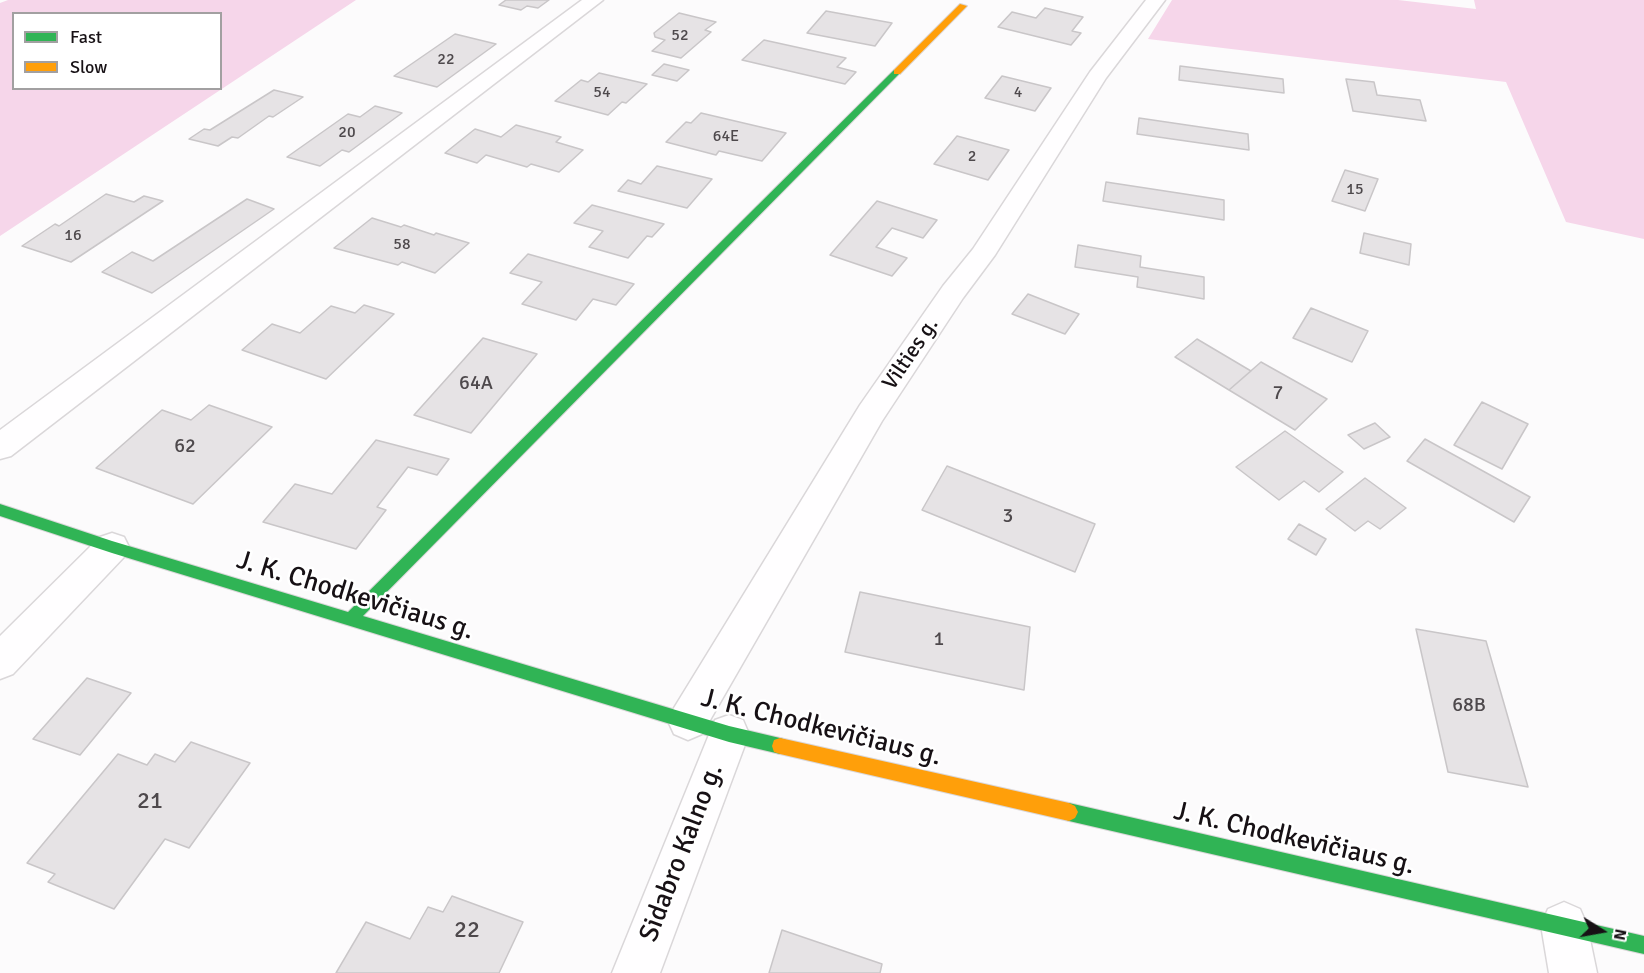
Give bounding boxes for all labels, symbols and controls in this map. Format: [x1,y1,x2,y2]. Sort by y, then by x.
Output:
legend [12,12,222,90]
text: Fast [70,26,102,48]
house number: 52 [671,26,689,46]
house number: 22 [437,50,455,70]
text: Slow [70,56,107,78]
house number: 54 [593,83,611,103]
house number: 4 [1014,83,1022,103]
house number: 20 [338,123,356,143]
house number: 64E [713,127,739,147]
house number: 2 [968,147,976,167]
house number: 15 [1346,180,1364,200]
house number: 16 [64,226,82,246]
house number: 58 [393,235,411,255]
street label: Vilties g. [877,313,945,395]
house number: 64A [459,372,493,396]
house number: 7 [1273,382,1283,406]
house number: 62 [174,435,196,459]
house number: 3 [1003,505,1013,529]
street label: J. K. Chodkevičiaus g. [232,545,478,647]
house number: 1 [934,628,944,652]
street label: J. K. Chodkevičiaus g. [698,682,944,774]
house number: 68B [1452,694,1486,718]
street label: Sidabro Kalno g. [633,760,731,946]
house number: 21 [137,788,163,816]
street label: J. K. Chodkevičiaus g. [1170,796,1418,882]
north arrow [1572,901,1632,961]
house number: 22 [454,917,480,945]
text: N [1609,927,1631,942]

